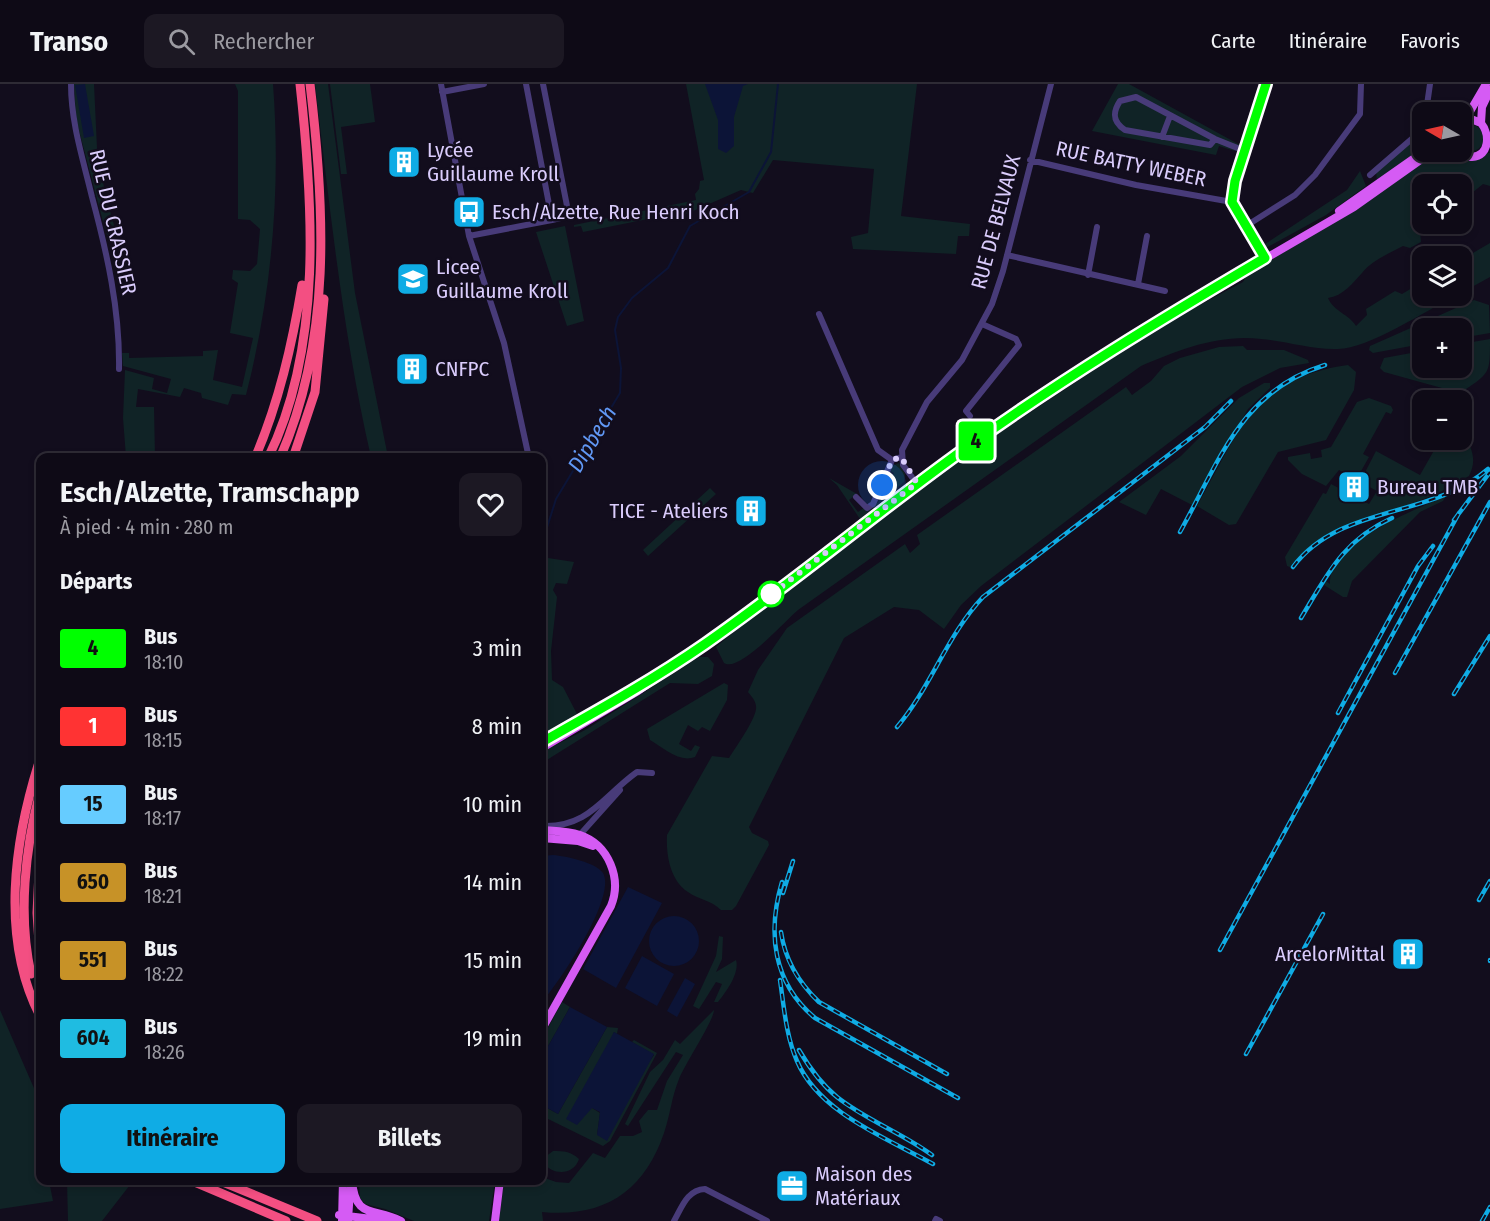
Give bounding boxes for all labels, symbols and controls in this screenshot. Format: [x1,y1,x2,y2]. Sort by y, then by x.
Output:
search box [144,14,564,68]
text: Transo [30,25,108,58]
icon: search [165,25,198,58]
text: Rechercher [213,28,314,55]
text: Carte [1211,28,1256,54]
text: Itinéraire [1289,28,1367,54]
text: Favoris [1400,28,1460,54]
north arrow [1412,102,1472,162]
map controls [1412,102,1472,450]
street label: RUE BATTY WEBER [1053,135,1209,193]
place label: Lycée Guillaume Kroll [427,137,559,187]
building icon: Lycée Guillaume Kroll [386,144,422,180]
street label: RUE DU CRASSIER [84,147,142,298]
street label: RUE DE BELVAUX [966,151,1027,292]
button: locate [1412,174,1472,234]
bus stop icon: Esch/Alzette, Rue Henri Koch [451,194,487,230]
place label: Esch/Alzette, Rue Henri Koch [492,199,740,225]
button: layers [1412,246,1472,306]
place label: Licee Guillaume Kroll [436,254,568,304]
school or university icon: Licee Guillaume Kroll [395,261,431,297]
button: + [1412,318,1472,378]
building icon: CNFPC [394,351,430,387]
place label: CNFPC [435,356,490,382]
button: − [1412,390,1472,450]
water label: Dipbech [562,401,622,477]
line badge: 4 [956,422,996,460]
text: 4 [971,428,981,454]
building icon: Bureau TMB [1336,469,1372,505]
your location [867,470,897,500]
button: heart [459,473,522,536]
place label: Bureau TMB [1377,474,1478,500]
text: Esch/Alzette, Tramschapp [60,476,360,509]
building icon: TICE - Ateliers [733,493,769,529]
place label: TICE - Ateliers [609,498,728,524]
text: À pied · 4 min · 280 m [60,515,233,539]
text: Départs [60,568,132,595]
unlabelled marker [758,581,784,607]
text: Bus [144,623,177,650]
text: 4 [88,635,98,661]
text: 3 min [473,635,522,662]
text: 18:10 [144,650,183,674]
text: Bus [144,701,177,728]
text: 1 [89,713,97,739]
text: 8 min [472,713,522,740]
text: 18:15 [144,728,182,752]
text: Bus [144,779,177,806]
text: 15 [83,791,103,817]
text: 10 min [463,791,522,818]
text: 18:17 [144,806,181,830]
text: Bus [144,857,177,884]
text: 650 [77,869,109,895]
text: 14 min [464,869,522,896]
text: 18:21 [144,884,182,908]
text: Bus [144,935,177,962]
building icon: ArcelorMittal [1390,936,1426,972]
place label: ArcelorMittal [1275,941,1385,967]
text: 551 [79,947,107,973]
text: 15 min [464,947,522,974]
text: 18:22 [144,962,184,986]
text: Bus [144,1013,177,1040]
text: 604 [76,1025,110,1051]
text: 19 min [464,1025,522,1052]
text: 18:26 [144,1040,185,1064]
button: Itinéraire [60,1104,285,1173]
button: Billets [297,1104,522,1173]
place label: Maison des Matériaux [815,1161,912,1211]
office icon: Maison des Matériaux [774,1168,810,1204]

